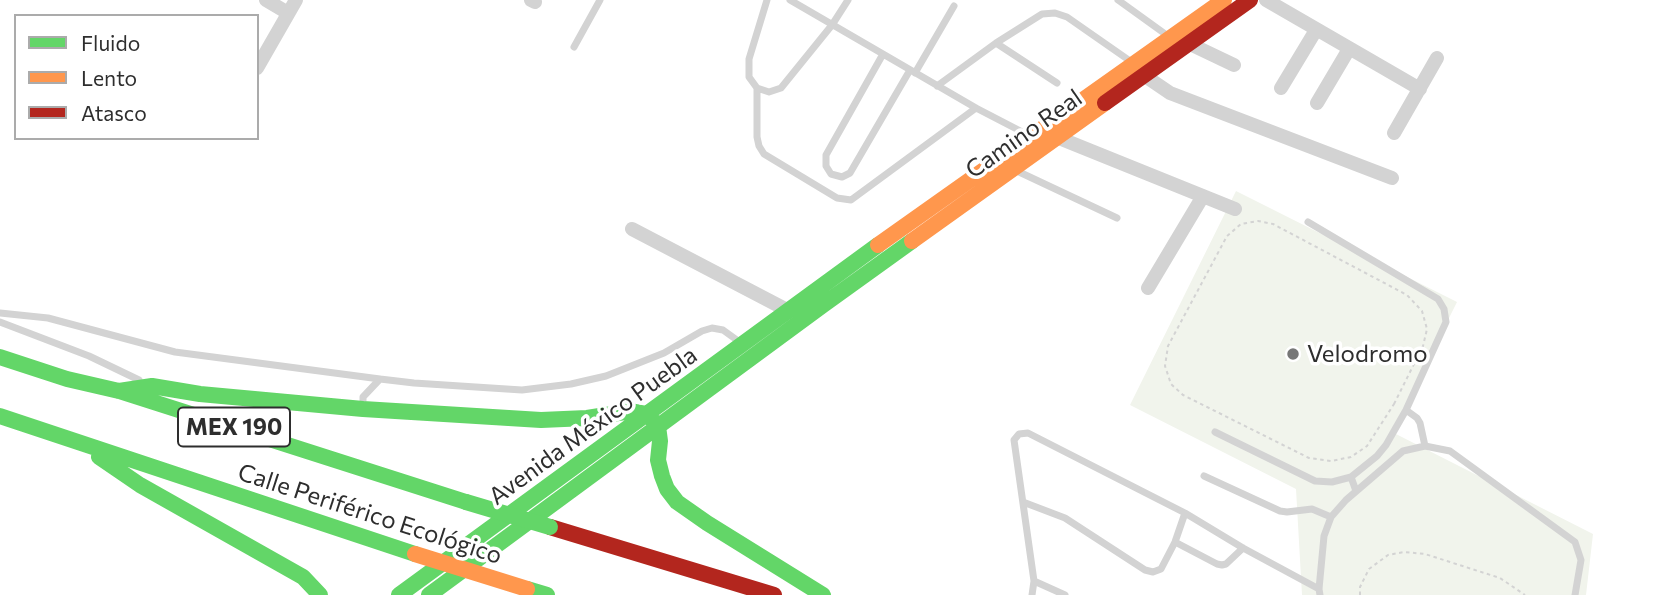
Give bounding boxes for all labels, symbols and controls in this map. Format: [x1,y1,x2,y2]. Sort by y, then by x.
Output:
legend [14,14,259,140]
text: Fluido [81,30,140,55]
text: Lento [81,65,137,90]
street label: Camino Real [960,83,1088,185]
text: Atasco [81,100,147,125]
place label: Velodromo [1307,340,1428,368]
street label: Avenida México Puebla [483,341,703,511]
marker: Velodromo [1285,346,1301,362]
road number: MEX 190 [178,408,290,446]
street label: Calle Periférico Ecológico [234,458,506,570]

